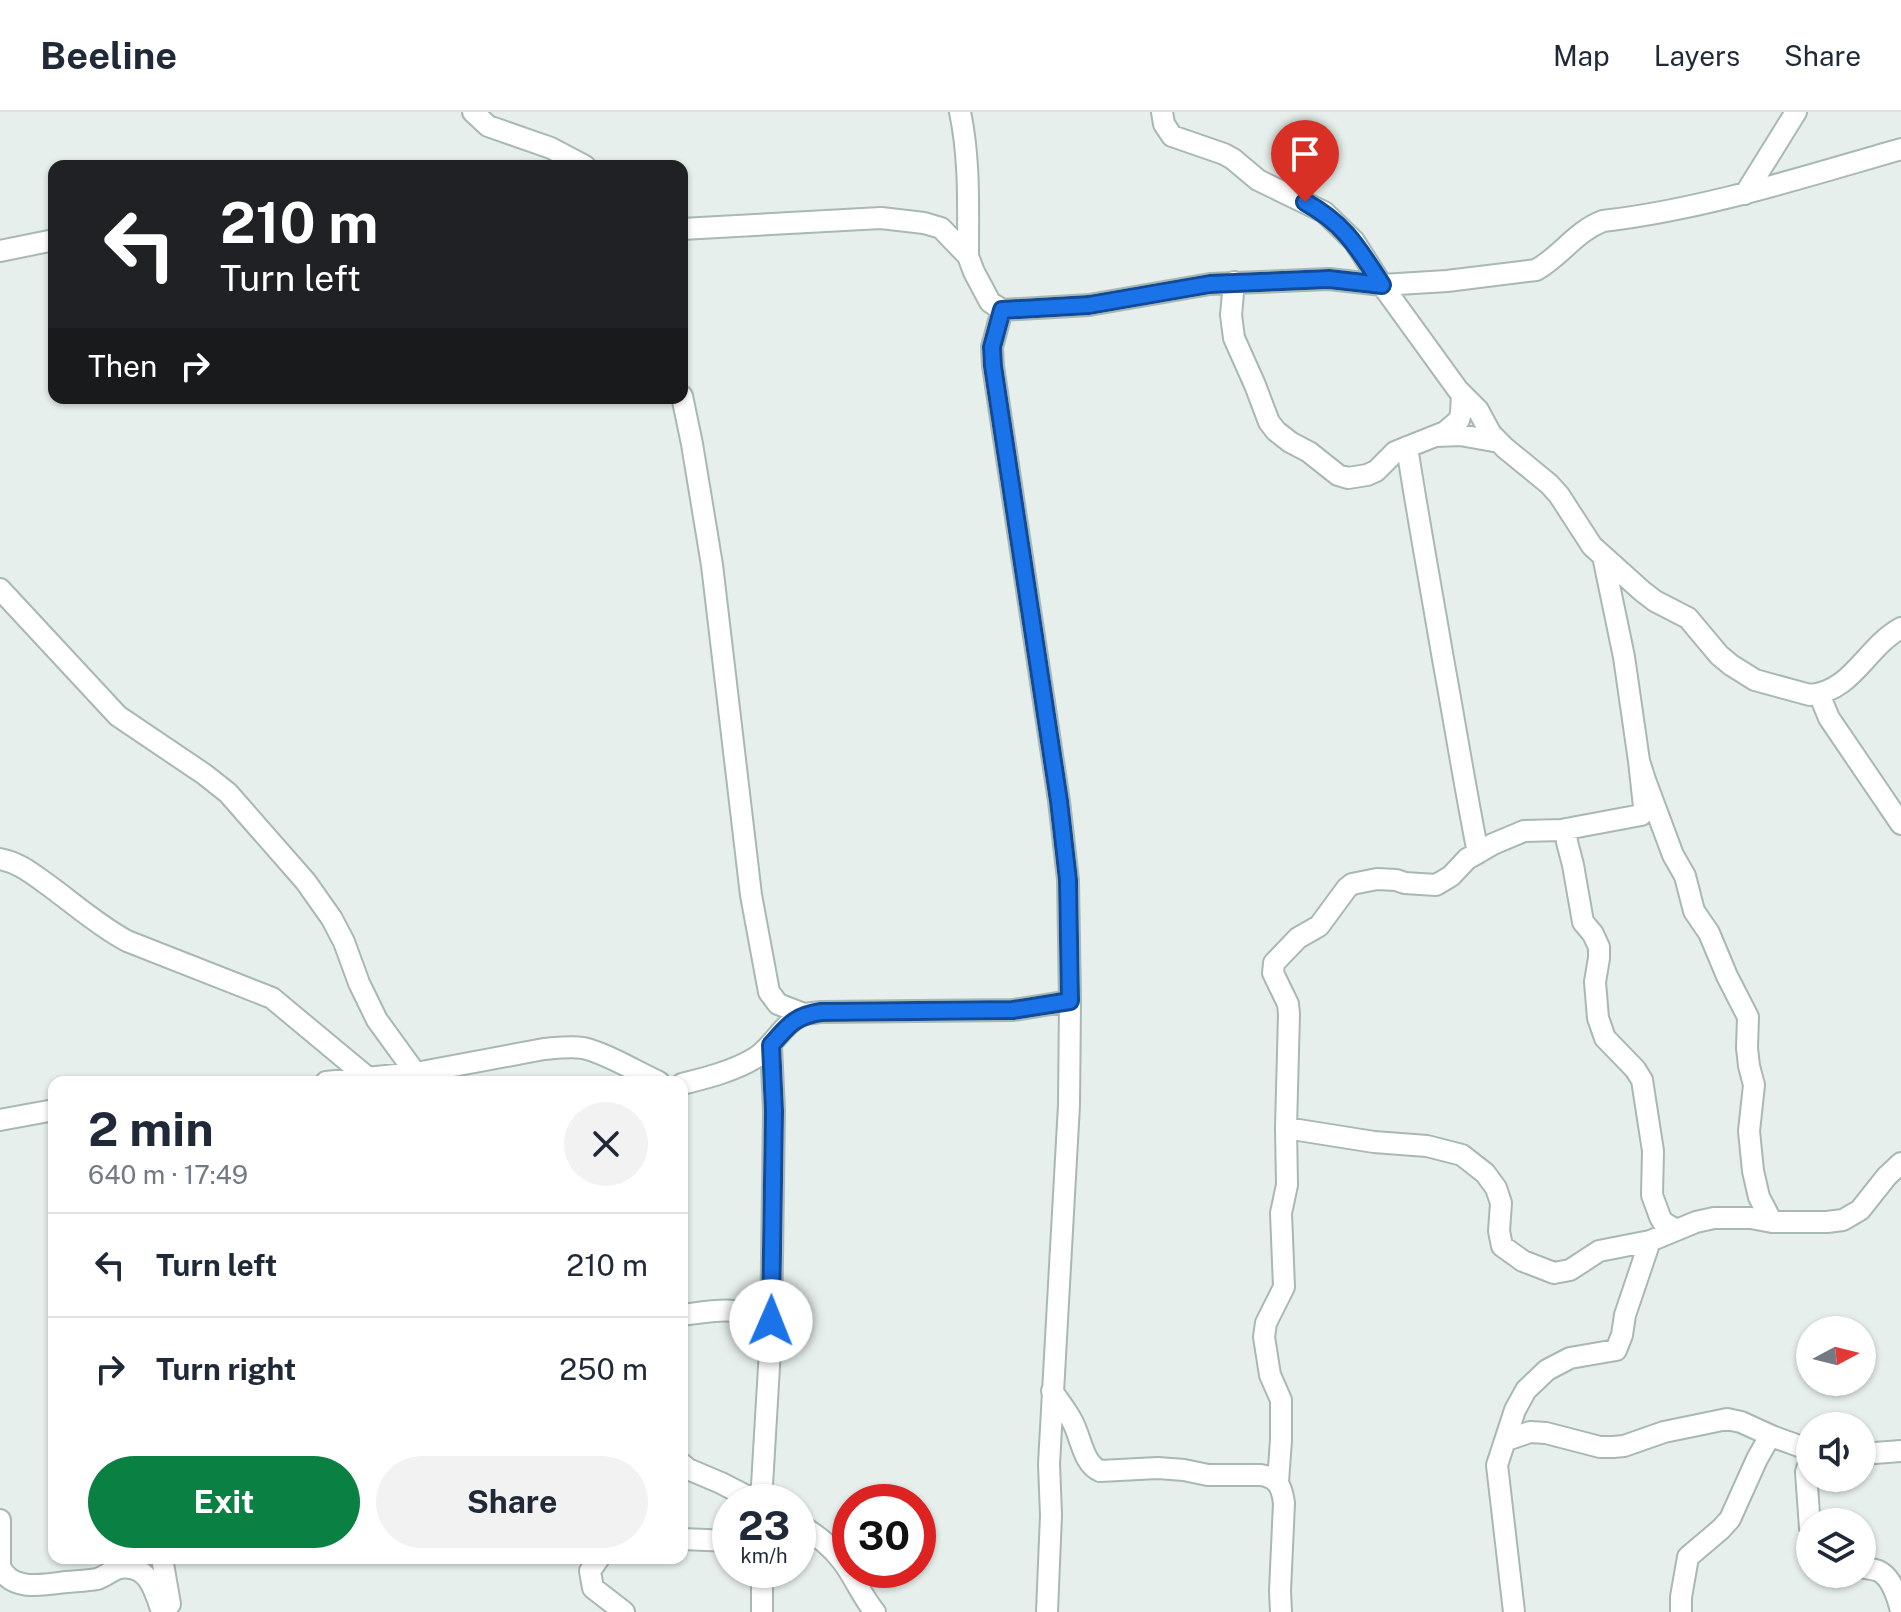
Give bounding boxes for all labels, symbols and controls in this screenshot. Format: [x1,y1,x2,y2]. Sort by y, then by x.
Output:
text: Beeline [40,33,177,78]
text: Map [1553,39,1610,72]
text: Layers [1654,39,1740,72]
text: Share [1784,39,1861,72]
pin [1271,120,1339,202]
icon: arrive [1283,132,1327,176]
text: 210 m [220,190,378,256]
icon: left [88,192,192,296]
text: Turn left [220,257,361,299]
icon: right [173,344,217,388]
text: Then [88,348,157,384]
text: 2 min [88,1100,214,1157]
button: close [564,1102,648,1186]
text: 640 m · 17:49 [88,1159,248,1190]
icon: left [88,1243,132,1287]
text: Turn left [156,1247,277,1283]
text: 210 m [566,1247,648,1283]
position arrow [729,1279,813,1363]
north arrow [1796,1316,1876,1396]
map controls [1796,1316,1876,1588]
icon: right [88,1347,132,1391]
text: Turn right [156,1351,296,1387]
text: 250 m [559,1351,648,1387]
button: sound [1796,1412,1876,1492]
button: Exit [88,1456,360,1548]
button: Share [376,1456,648,1548]
speed limit sign: 30 [832,1484,936,1588]
text: 23 [738,1502,790,1549]
button: layers [1796,1508,1876,1588]
text: km/h [740,1544,788,1568]

